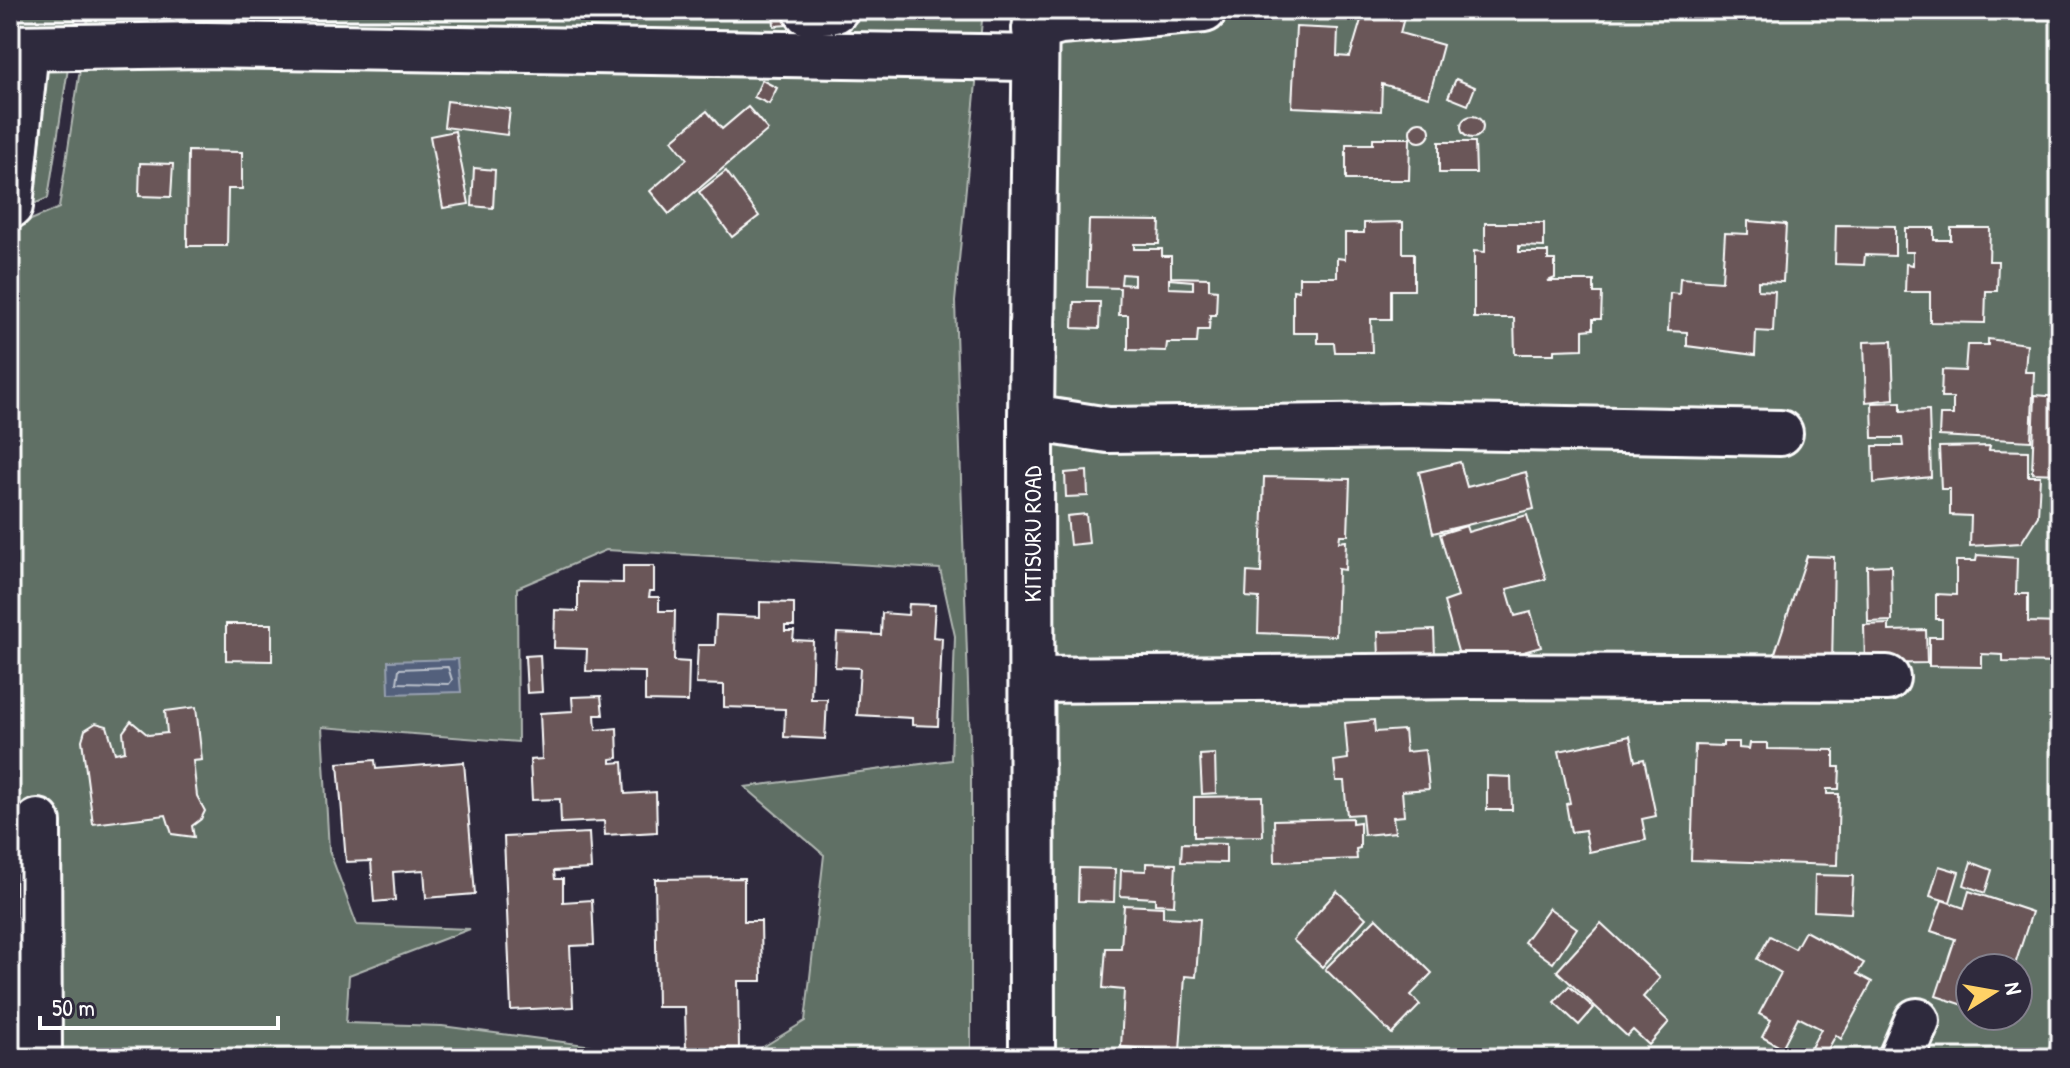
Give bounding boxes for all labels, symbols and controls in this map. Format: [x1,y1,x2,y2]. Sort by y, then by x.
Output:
street label: KITISURU ROAD [1016,465,1048,602]
north arrow [1954,952,2034,1032]
scale bar [40,980,278,1030]
text: N [1998,980,2030,997]
text: 50 m [52,991,95,1023]

